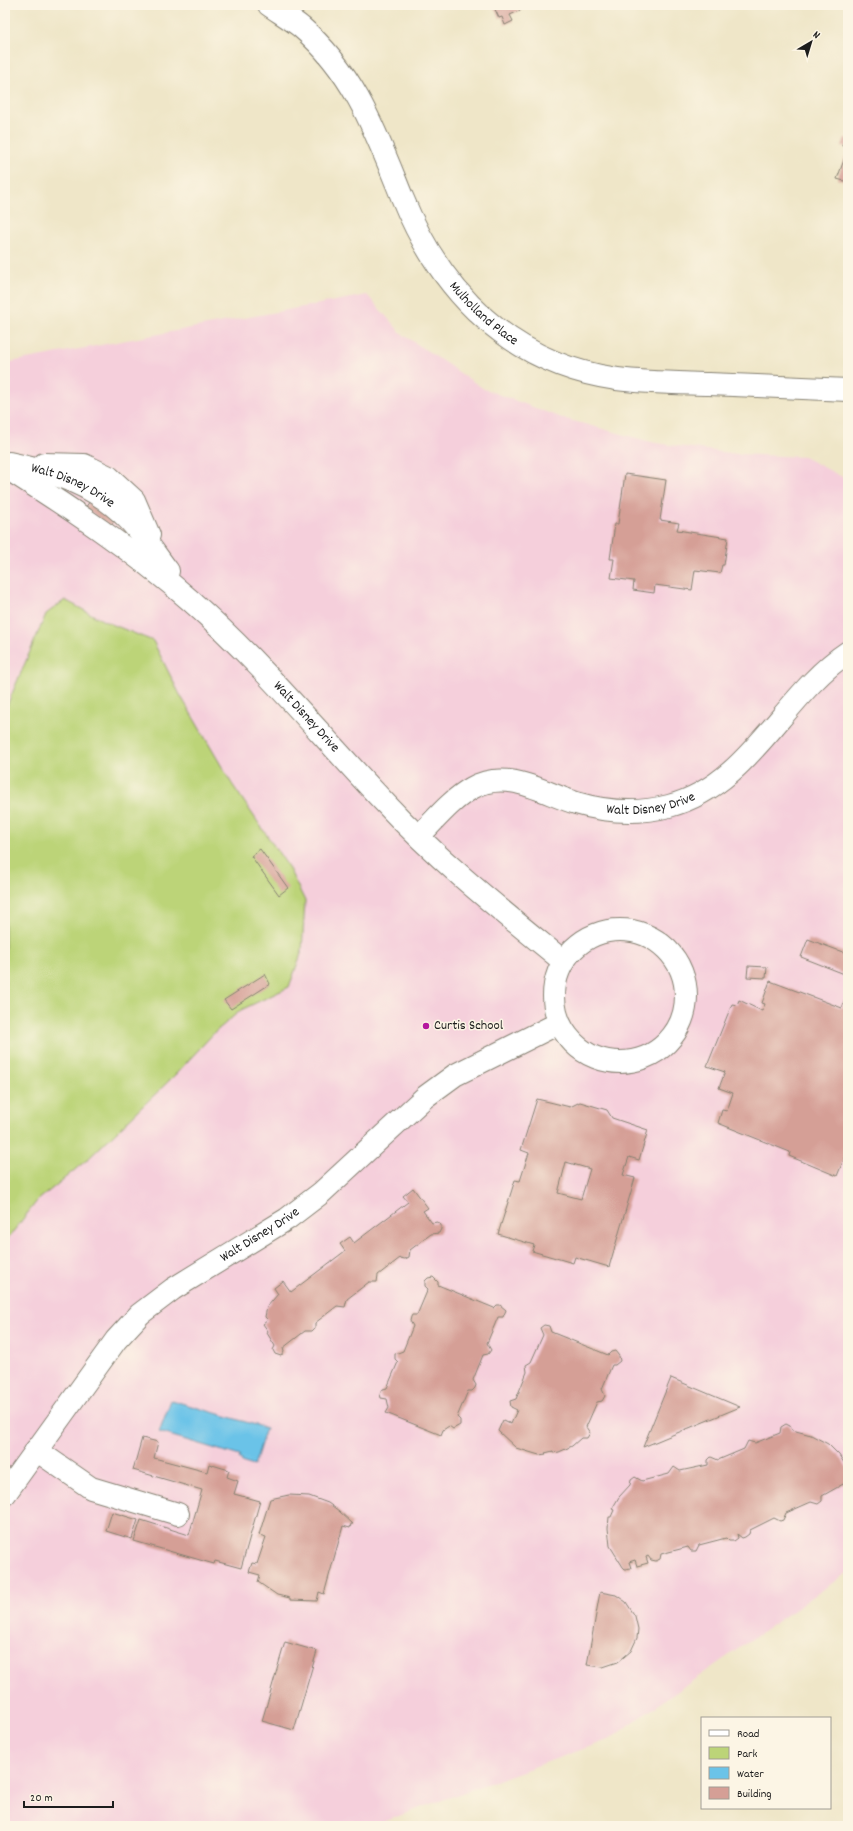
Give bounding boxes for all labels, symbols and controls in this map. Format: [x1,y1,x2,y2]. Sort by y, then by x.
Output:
north arrow [791,22,831,62]
text: N [809,28,823,44]
street label: Mulholland Place [444,277,522,351]
street label: Walt Disney Drive [29,458,119,513]
street label: Walt Disney Drive [268,677,344,757]
street label: Walt Disney Drive [605,787,699,821]
place label: Curtis School [434,1016,504,1036]
marker: Curtis School [421,1021,431,1031]
street label: Walt Disney Drive [216,1203,304,1268]
legend [701,1717,831,1809]
text: Road [737,1726,759,1743]
text: Park [737,1746,758,1763]
text: Water [737,1766,764,1783]
scale bar [24,1783,113,1809]
text: Building [737,1786,772,1803]
text: 20 m [30,1790,53,1807]

